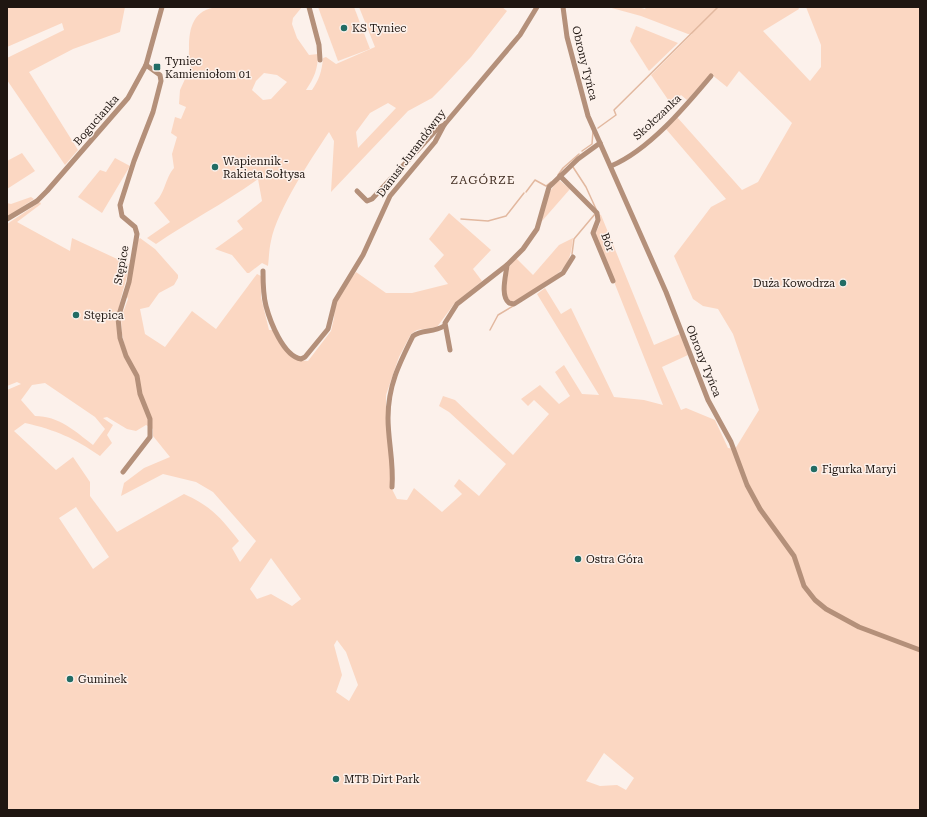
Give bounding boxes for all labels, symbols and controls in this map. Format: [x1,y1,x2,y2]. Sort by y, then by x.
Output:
place label: KS Tyniec [352,22,406,35]
marker: KS Tyniec [339,23,349,33]
street label: Obrony Tyńca [569,25,600,102]
place label: Tyniec Kamieniołom 01 [165,55,251,81]
marker: Tyniec Kamieniołom 01 [152,62,162,72]
street label: Skołczanka [631,92,684,143]
street label: Bogucianka [71,93,122,148]
street label: Danusi Jurandówny [374,107,449,200]
place label: Wapiennik - Rakieta Sołtysa [223,155,305,181]
marker: Wapiennik - Rakieta Sołtysa [210,162,220,172]
district label: ZAGÓRZE [451,173,515,187]
street label: Bór [598,231,617,254]
street label: Stępice [111,244,132,286]
place label: Duża Kowodrza [753,277,835,290]
marker: Duża Kowodrza [838,278,848,288]
place label: Stępica [84,309,124,322]
marker: Stępica [71,310,81,320]
street label: Obrony Tyńca [683,323,724,399]
place label: Figurka Maryi [822,463,897,476]
marker: Figurka Maryi [809,464,819,474]
place label: Ostra Góra [586,553,643,566]
marker: Ostra Góra [573,554,583,564]
place label: Guminek [78,673,127,686]
marker: Guminek [65,674,75,684]
place label: MTB Dirt Park [344,773,420,786]
marker: MTB Dirt Park [331,774,341,784]

